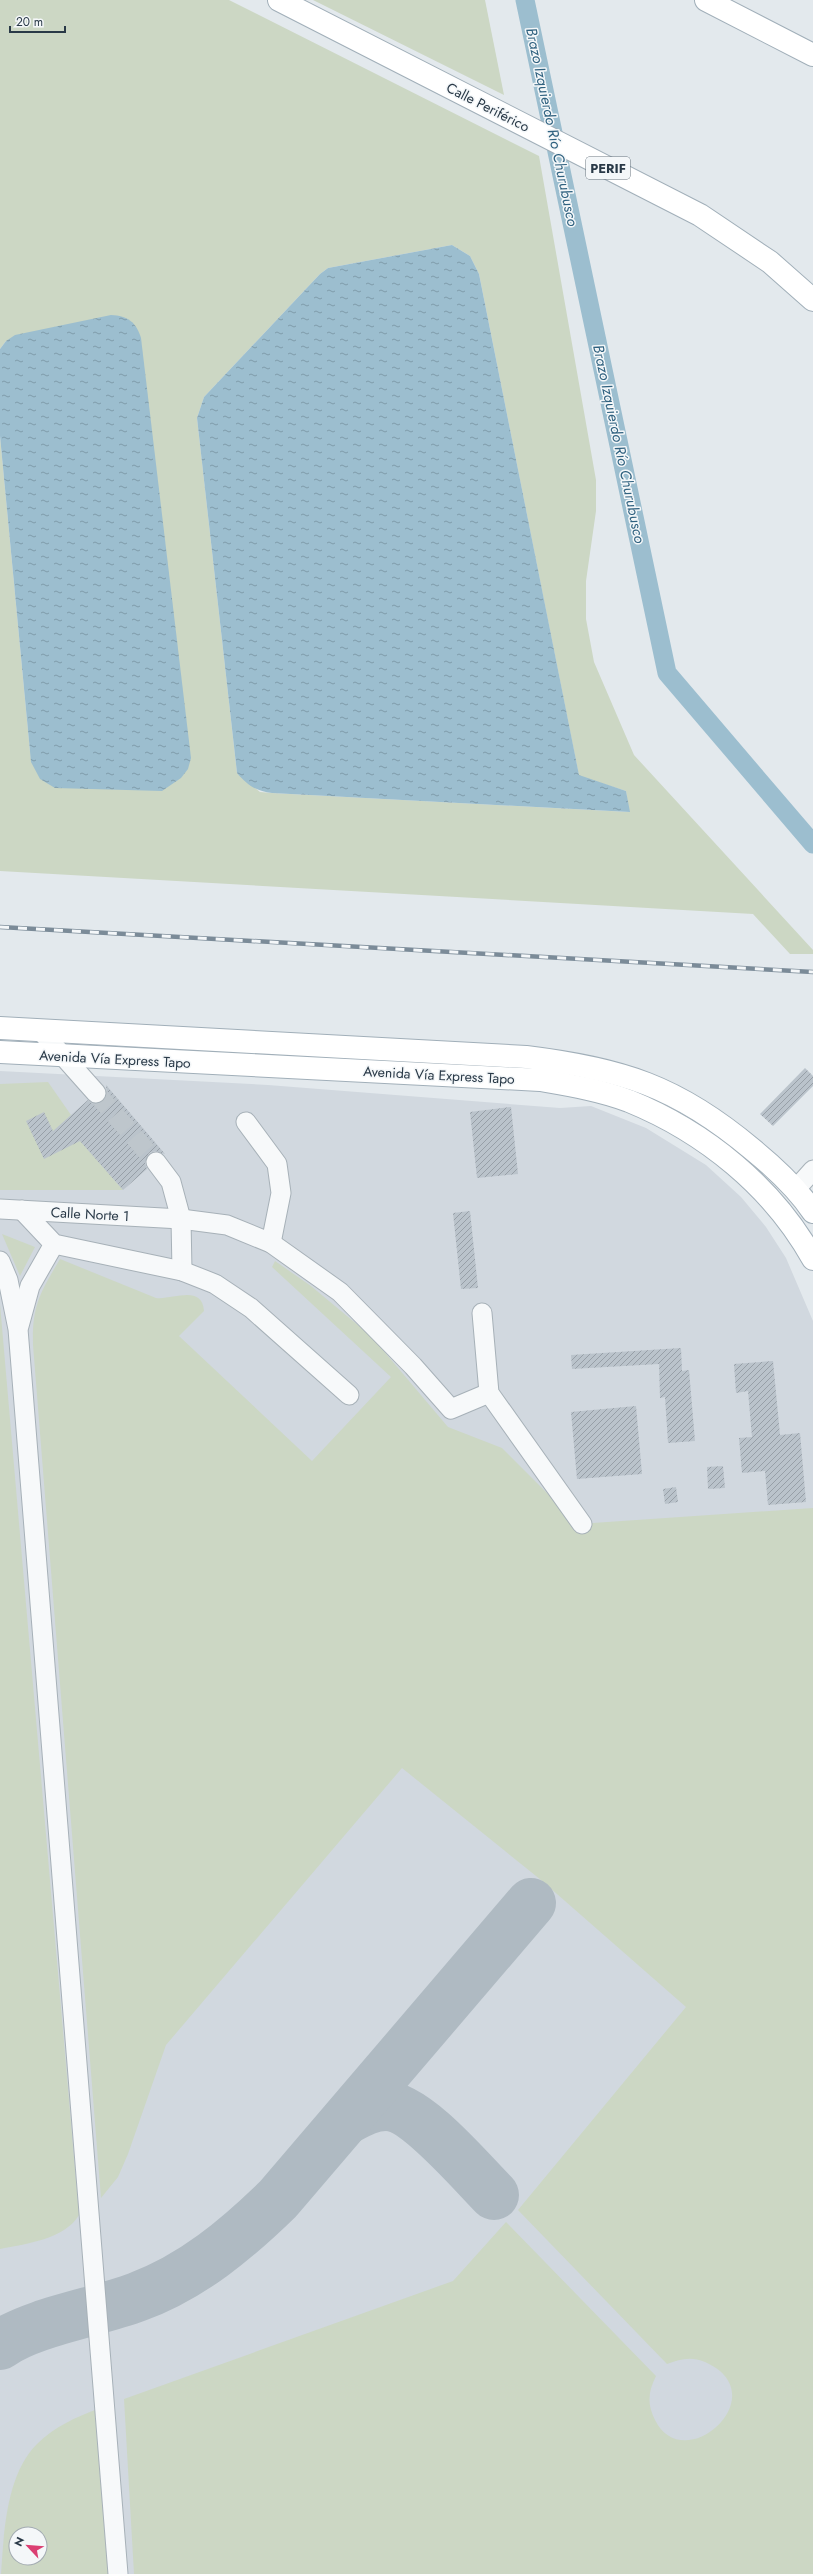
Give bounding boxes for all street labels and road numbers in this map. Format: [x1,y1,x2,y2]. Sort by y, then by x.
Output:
street label: Calle Periférico [443,77,533,137]
road number: PERIF [586,157,630,179]
street label: Avenida Vía Express Tapo [39,1045,192,1073]
street label: Avenida Vía Express Tapo [363,1061,516,1089]
street label: Calle Norte 1 [50,1202,130,1226]

